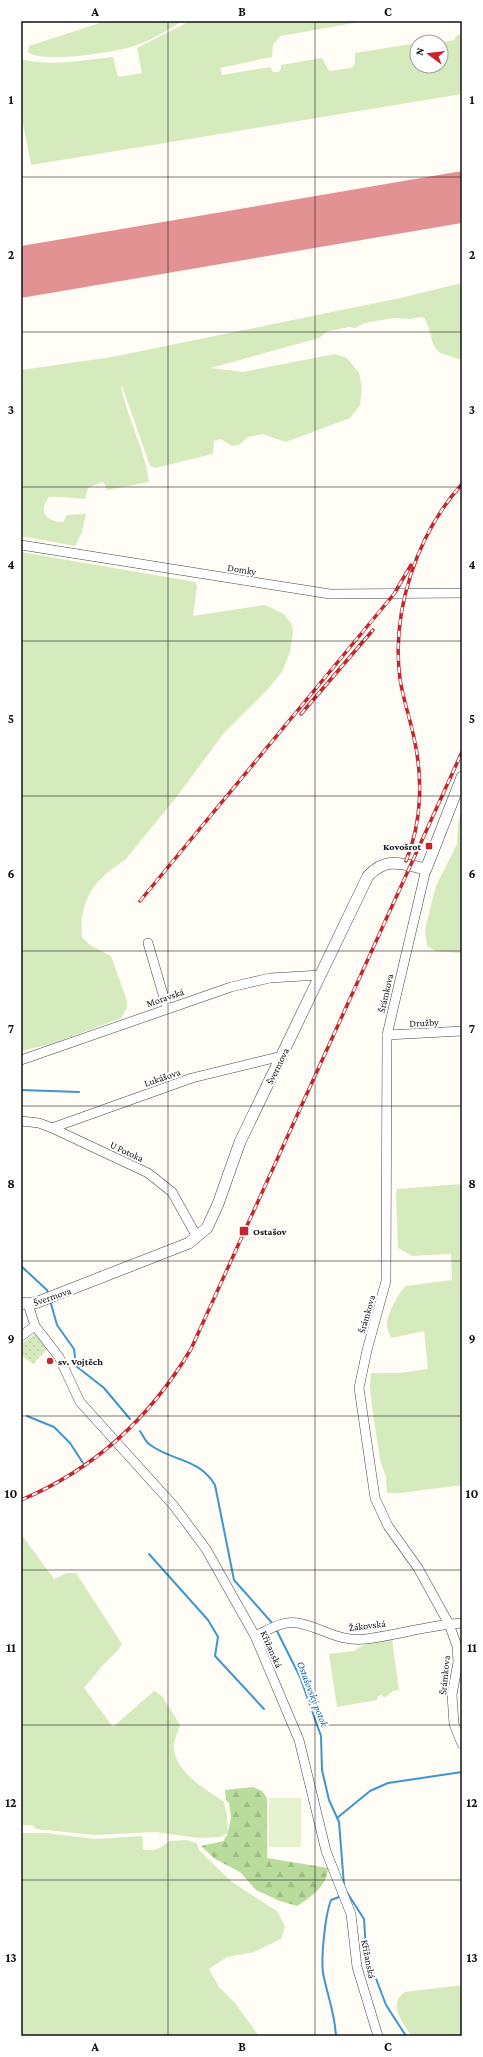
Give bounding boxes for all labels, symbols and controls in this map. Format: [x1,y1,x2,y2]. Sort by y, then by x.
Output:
text: A [90,4,99,19]
text: B [238,4,246,19]
text: C [384,4,392,19]
north arrow [409,34,449,74]
text: N [413,46,426,57]
text: 1 [9,92,14,107]
text: 1 [470,92,475,107]
text: 2 [8,247,15,262]
text: 2 [469,247,476,262]
text: 3 [8,402,14,417]
text: 3 [469,402,475,417]
text: 4 [7,557,15,572]
text: 4 [468,557,476,572]
street label: Domky [227,562,257,577]
text: 5 [8,711,14,726]
text: 5 [469,711,475,726]
place label: Kovošrot [383,841,421,852]
marker: Kovošrot [424,841,434,851]
text: 6 [7,866,15,881]
text: 6 [468,866,476,881]
street label: Šrámkova [376,972,395,1014]
street label: Moravská [145,986,186,1009]
street label: Družby [409,1016,439,1029]
text: 7 [8,1021,14,1036]
text: 7 [469,1021,475,1036]
street label: Švermova [264,1046,291,1086]
street label: Lukášova [143,1066,182,1089]
street label: U Potoka [108,1139,146,1164]
text: 8 [7,1176,15,1191]
text: 8 [468,1176,476,1191]
marker: Ostašov [238,1225,250,1237]
place label: Ostašov [253,1226,287,1237]
street label: Švermova [32,1285,73,1308]
street label: Šrámkova [356,1293,377,1335]
text: 9 [7,1331,15,1346]
text: 9 [468,1331,476,1346]
marker: sv. Vojtěch [45,1356,55,1366]
place label: sv. Vojtěch [58,1356,103,1368]
text: 10 [5,1486,17,1501]
text: 10 [466,1486,478,1501]
street label: Žákovská [348,1618,387,1633]
street label: Křižanská [258,1629,285,1670]
text: 11 [6,1640,16,1655]
text: 11 [467,1640,477,1655]
street label: Šrámkova [437,1654,452,1695]
water label: Ostašovský potok [294,1659,331,1730]
text: 12 [5,1795,17,1810]
text: 12 [466,1795,478,1810]
street label: Křižanská [359,1939,378,1980]
text: 13 [5,1950,17,1965]
text: 13 [466,1950,478,1965]
text: A [90,2039,99,2054]
text: B [238,2039,246,2054]
text: C [384,2039,392,2054]

